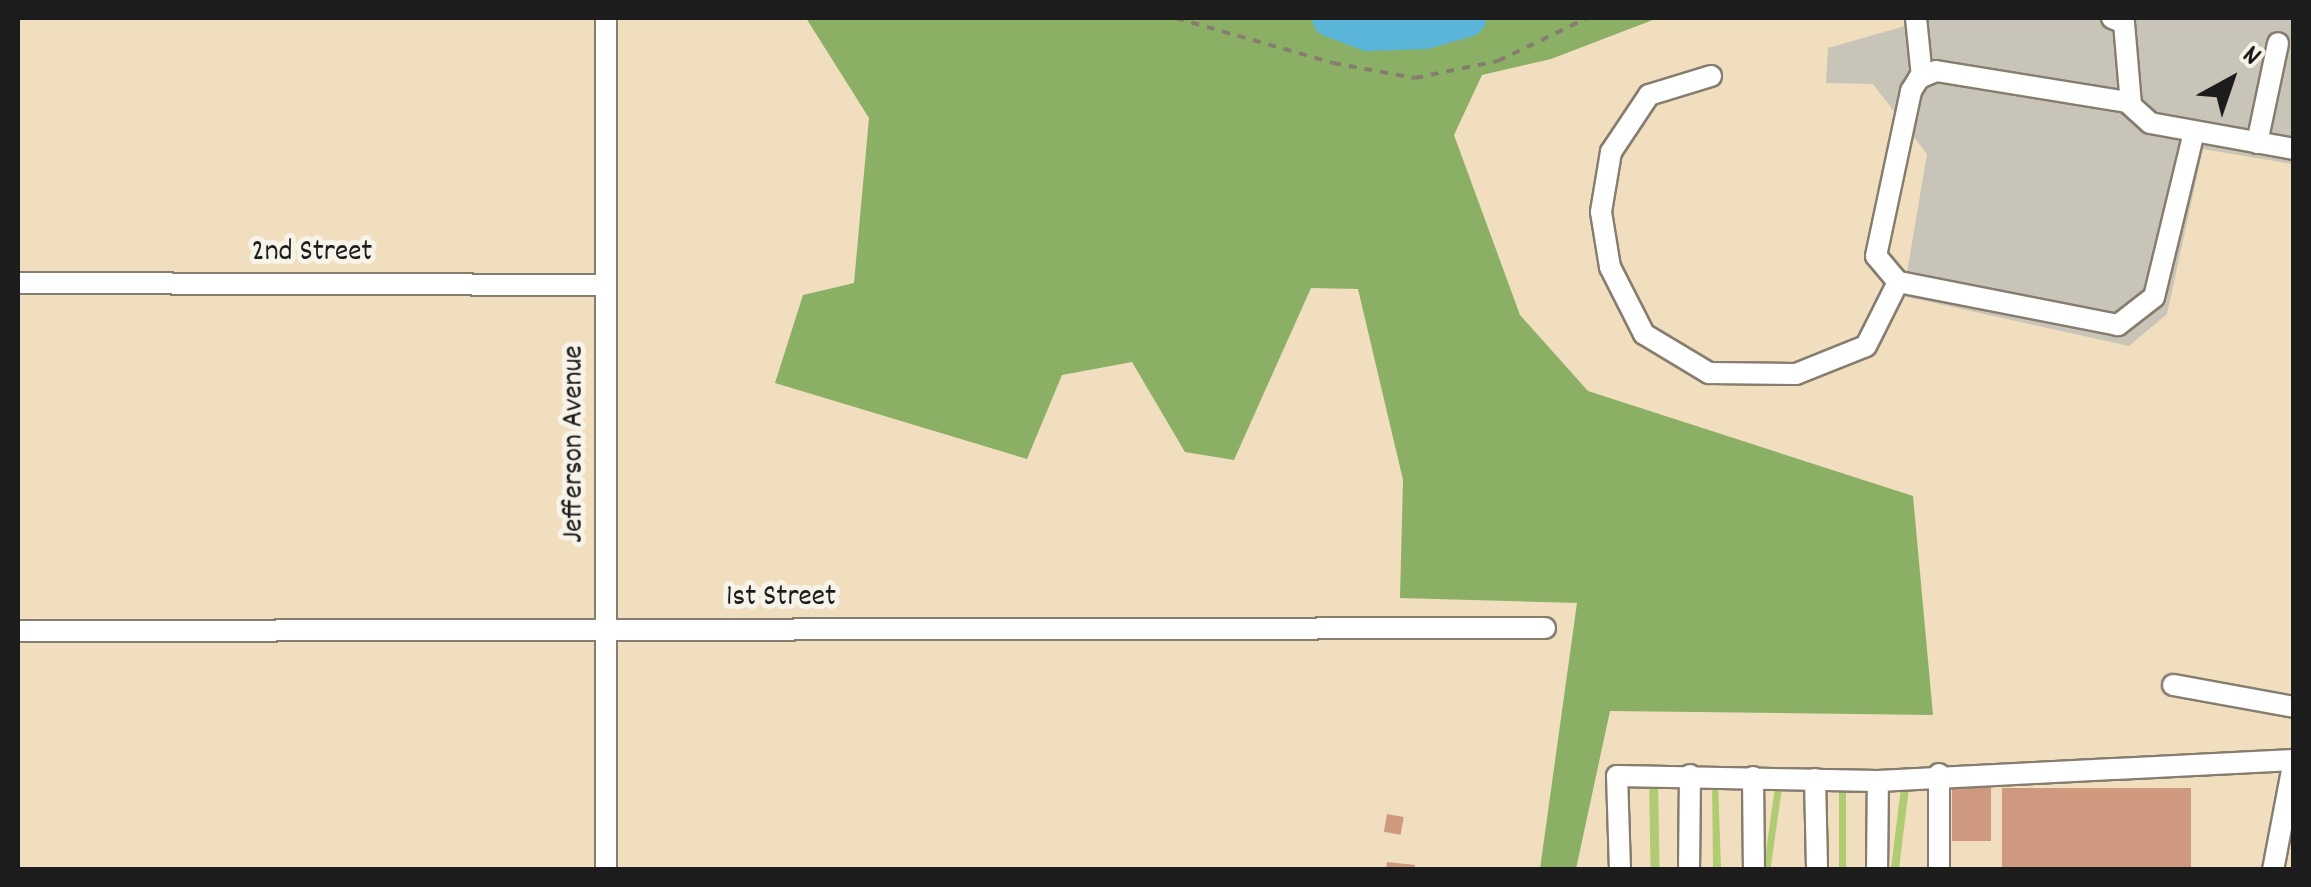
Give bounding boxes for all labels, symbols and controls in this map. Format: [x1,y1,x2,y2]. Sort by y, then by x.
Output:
north arrow [2181,30,2281,130]
text: N [2232,37,2268,77]
street label: 2nd Street [252,236,372,272]
street label: Jefferson Avenue [558,345,594,543]
street label: 1st Street [726,581,836,617]

